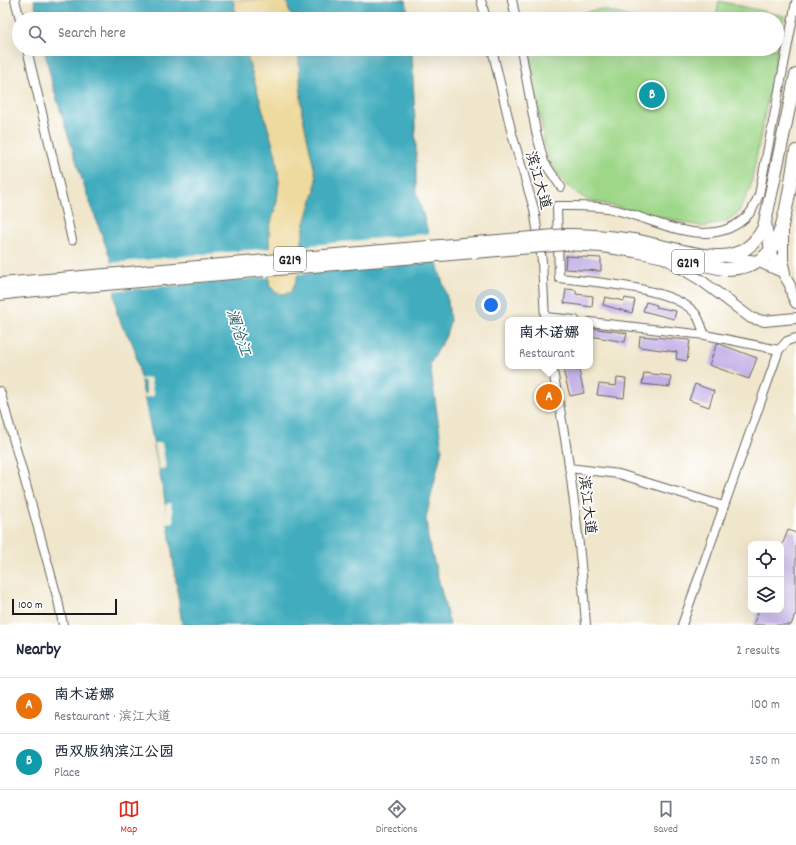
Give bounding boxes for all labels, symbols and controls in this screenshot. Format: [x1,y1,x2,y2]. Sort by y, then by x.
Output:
search box [12,12,784,56]
icon: search [26,23,48,45]
text: Search here [58,23,126,45]
pin: B [639,80,665,110]
street label: 滨江大道 [518,149,556,212]
road number: G219 [274,247,306,271]
road number: G219 [672,250,704,274]
your location [481,295,501,315]
water label: 澜沧江 [219,306,256,360]
popup [505,317,593,369]
text: 南木诺娜 [519,323,579,345]
text: Restaurant [519,345,575,364]
pin: A [536,382,562,412]
street label: 滨江大道 [571,474,601,536]
map controls [748,541,784,613]
button: locate [748,541,784,577]
button: layers [748,577,784,613]
scale bar [12,597,117,616]
text: 100 m [18,598,42,614]
text: Nearby [16,639,60,663]
text: 2 results [736,642,780,661]
text: 南木诺娜 [54,685,114,707]
text: A [25,696,33,715]
text: 100 m [751,696,780,715]
text: Restaurant · 滨江大道 [54,708,171,727]
text: 西双版纳滨江公园 [54,742,174,764]
text: B [26,752,32,771]
text: 250 m [749,752,780,771]
text: Place [54,764,80,783]
tab: Map [118,798,140,838]
tab: Directions [376,798,418,838]
tab: Saved [653,798,678,838]

